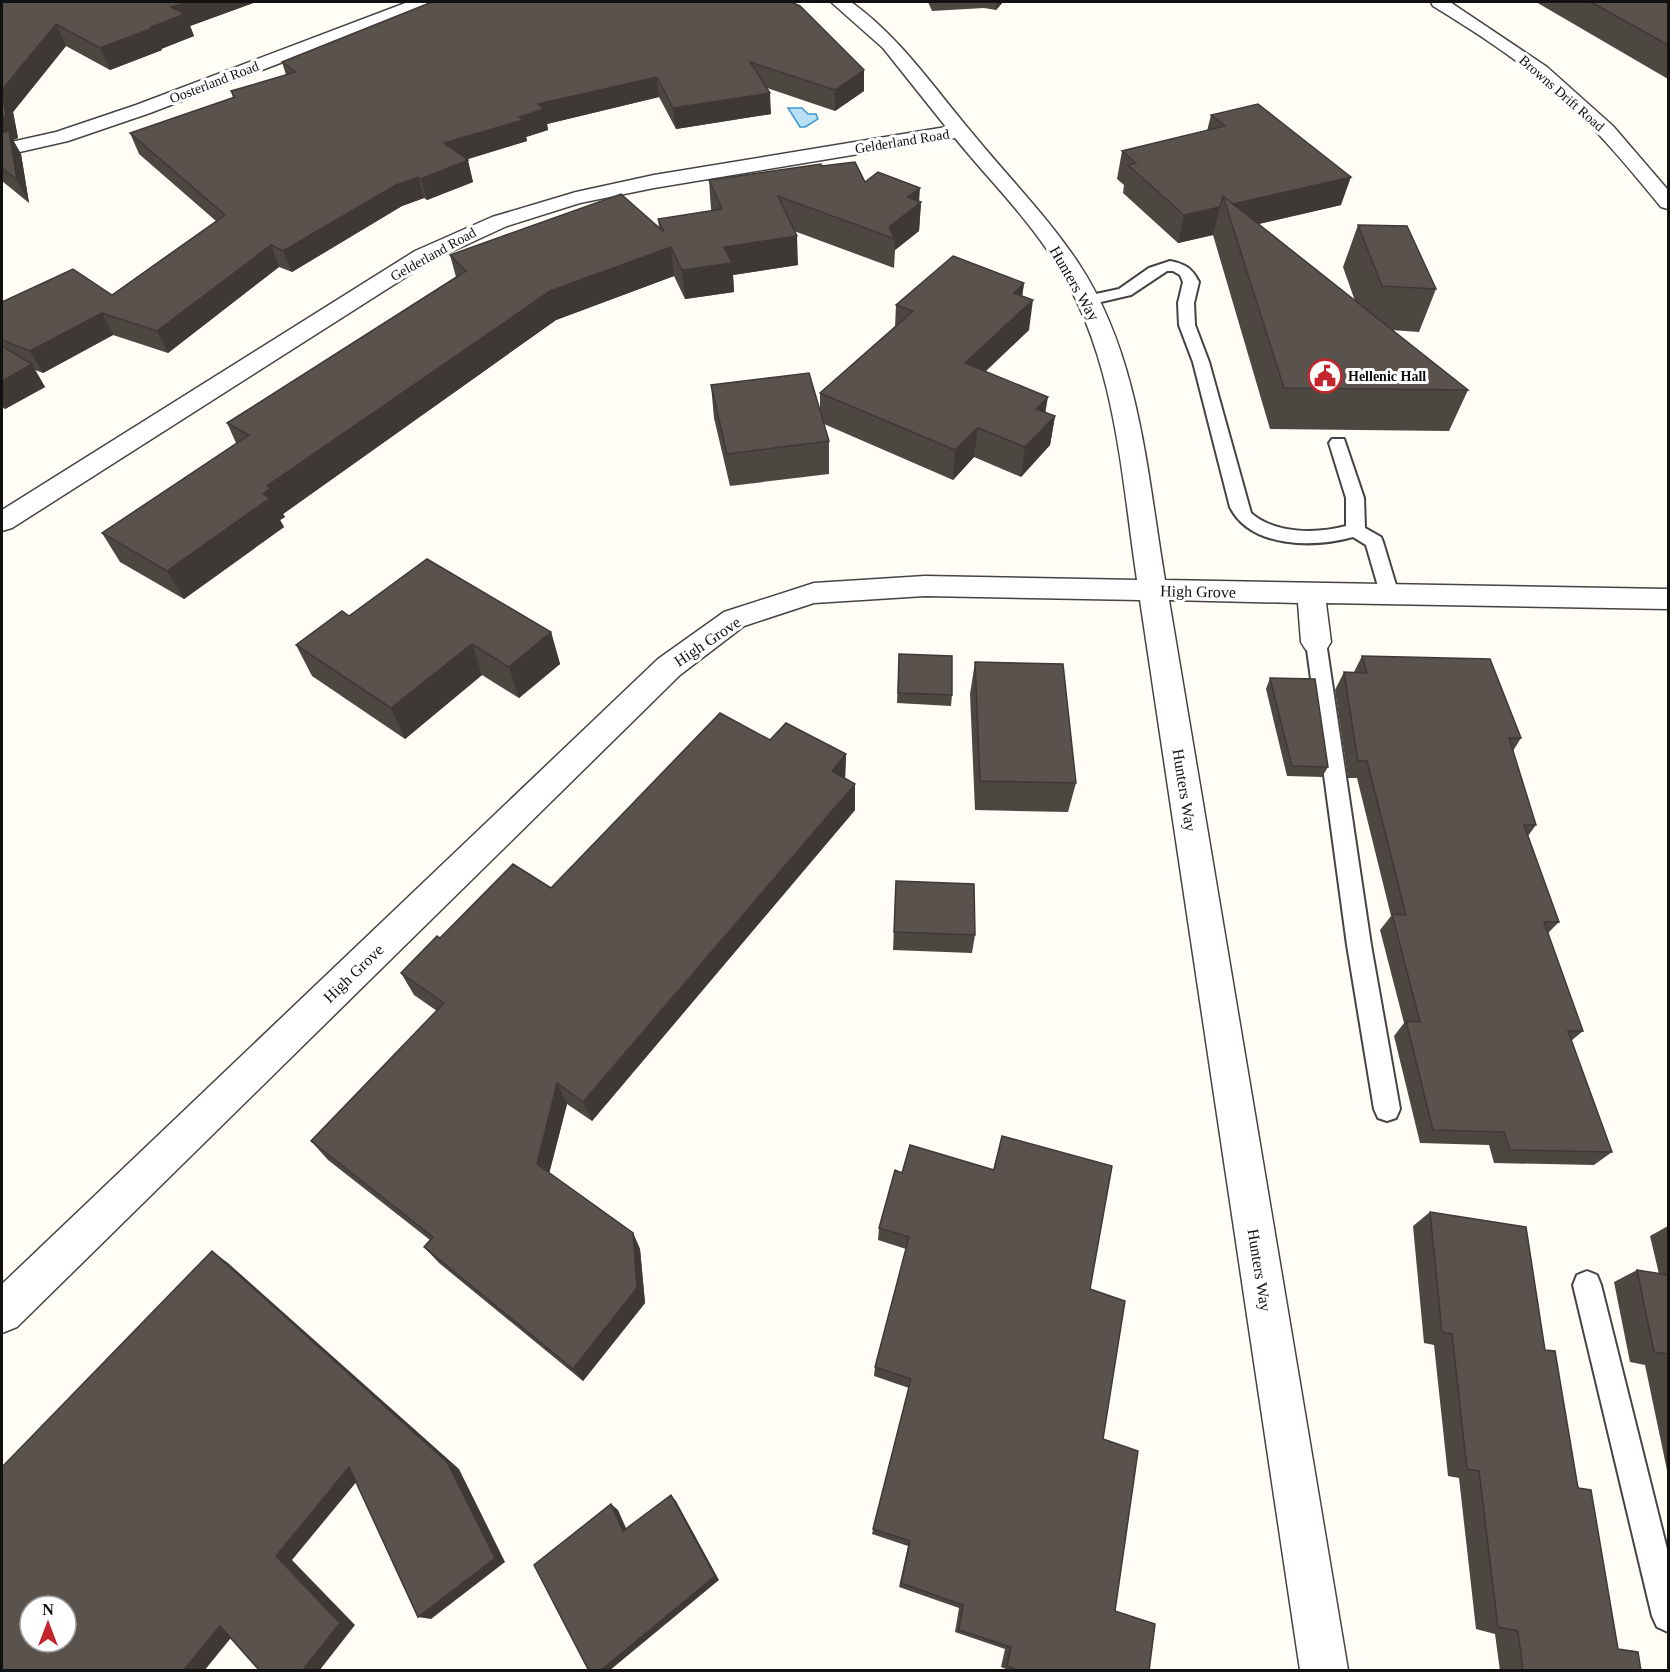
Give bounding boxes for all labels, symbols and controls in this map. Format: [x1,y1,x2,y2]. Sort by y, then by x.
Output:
street label: Browns Drift Road [1516,53,1607,134]
street label: Oosterland Road [167,59,261,106]
street label: Gelderland Road [854,127,950,156]
street label: Gelderland Road [388,225,479,284]
street label: Hunters Way [1046,243,1103,324]
public building icon: Hellenic Hall [1307,358,1343,394]
place label: Hellenic Hall [1348,369,1426,384]
street label: High Grove [1160,582,1236,602]
street label: High Grove [671,613,744,671]
street label: Hunters Way [1169,748,1199,833]
street label: High Grove [320,941,387,1007]
street label: Hunters Way [1244,1228,1274,1313]
north arrow [18,1594,78,1654]
text: N [42,1601,54,1618]

